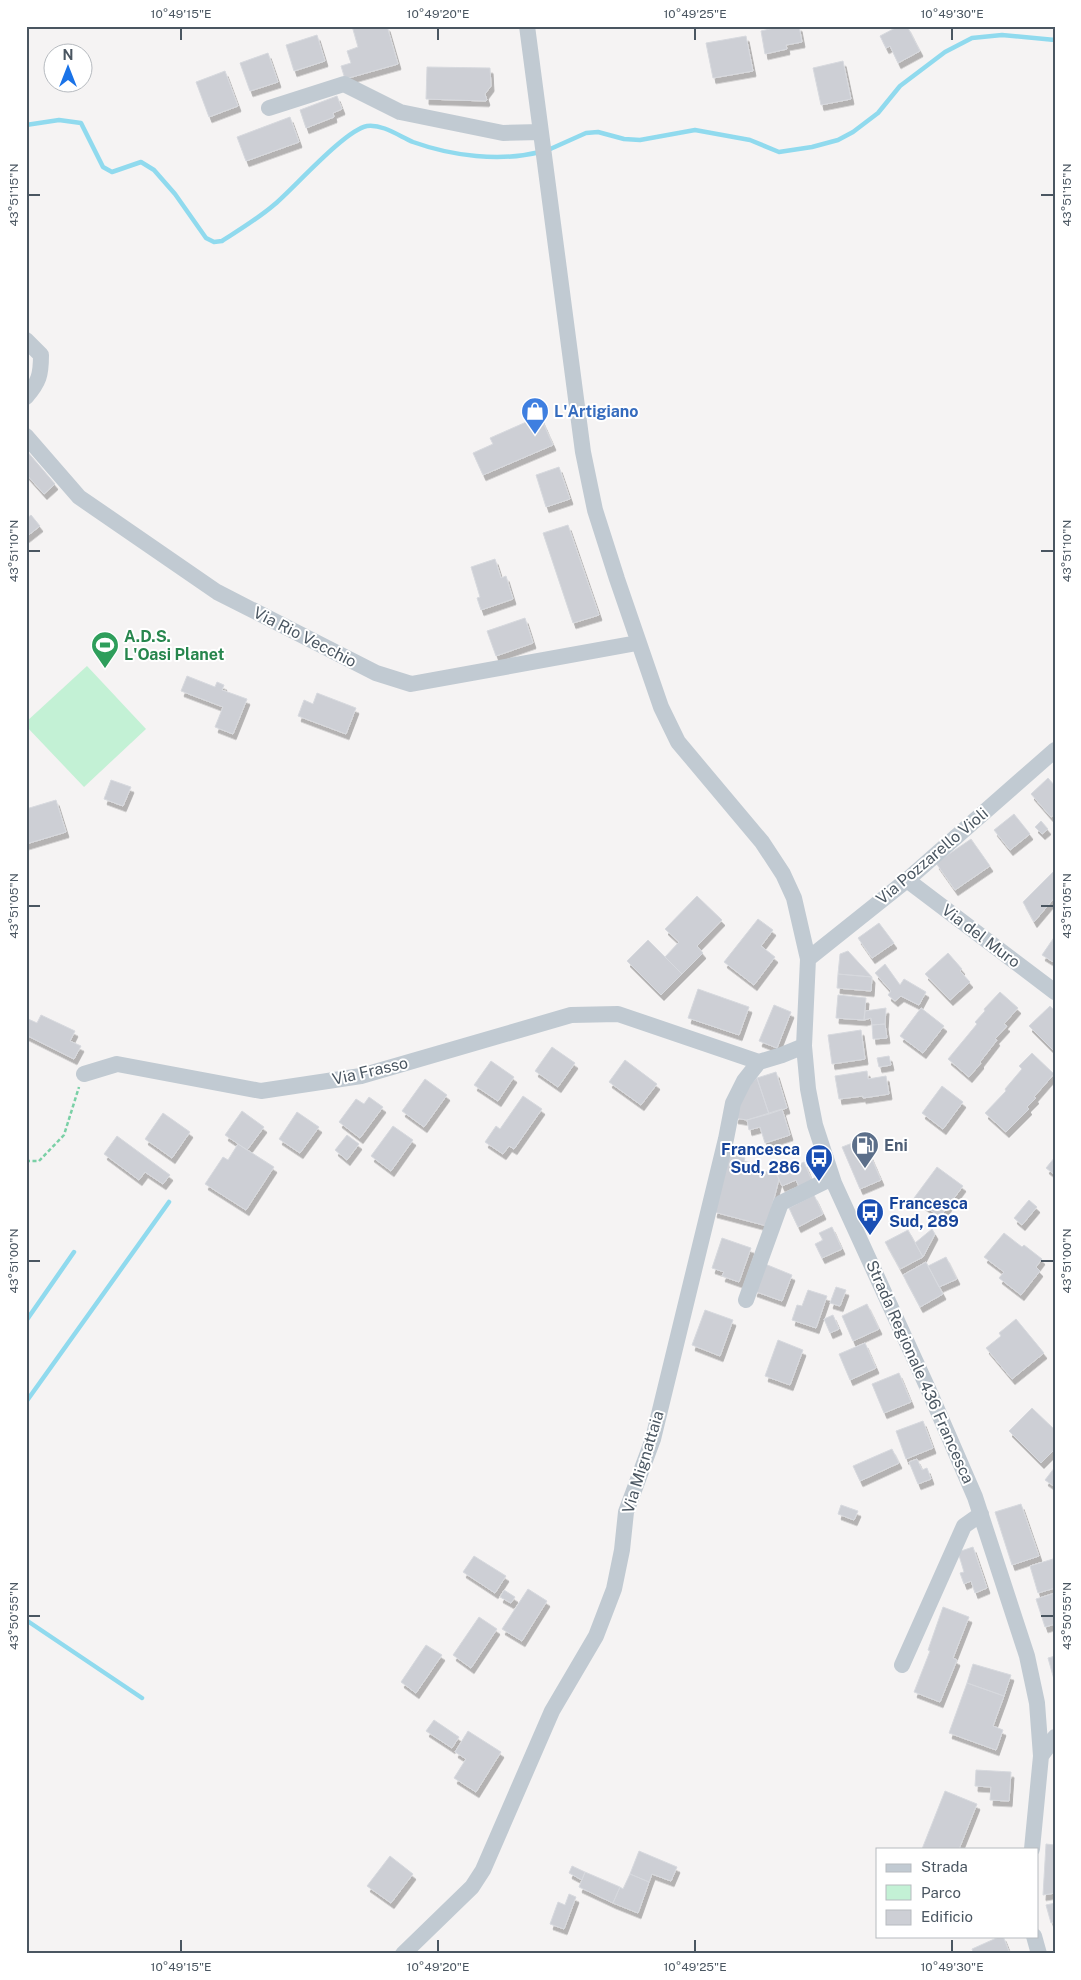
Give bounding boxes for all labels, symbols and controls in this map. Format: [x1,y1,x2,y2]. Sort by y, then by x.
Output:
text: 10°49'15"E [151,7,211,21]
text: 10°49'20"E [407,7,469,21]
text: 10°49'25"E [663,7,727,21]
text: 10°49'30"E [920,7,984,21]
north arrow [42,42,92,92]
text: N [63,47,73,63]
text: 43°51'15"N [7,164,21,226]
text: 43°51'15"N [1060,164,1074,226]
shop icon: L'Artigiano [520,396,550,435]
place label: L'Artigiano [554,402,639,421]
text: 43°51'10"N [7,520,21,582]
text: 43°51'10"N [1060,520,1074,582]
street label: Via Rio Vecchio [250,603,360,671]
place label: A.D.S. L'Oasi Planet [124,627,225,664]
sports icon: A.D.S. L'Oasi Planet [90,630,120,669]
street label: Via Pozzarello Violi [872,804,992,908]
text: 43°51'05"N [7,873,21,939]
text: 43°51'05"N [1060,873,1074,939]
street label: Via del Muro [938,900,1024,972]
street label: Via Frasso [330,1053,410,1089]
fuel station icon: Eni [850,1130,880,1169]
place label: Eni [884,1136,908,1155]
place label: Francesca Sud, 286 [721,1140,800,1177]
bus stop icon: Francesca Sud, 286 [804,1143,834,1182]
place label: Francesca Sud, 289 [889,1194,968,1231]
bus stop icon: Francesca Sud, 289 [855,1197,885,1236]
text: 43°51'00"N [7,1229,21,1293]
text: 43°51'00"N [1060,1229,1074,1293]
street label: Strada Regionale 436 Francesca [862,1257,978,1487]
street label: Via Mignattaia [618,1408,668,1516]
text: 43°50'55"N [7,1582,21,1650]
text: 43°50'55"N [1060,1582,1074,1650]
legend [876,1848,1038,1938]
text: Strada [921,1858,968,1875]
text: Parco [921,1884,961,1901]
text: Edificio [921,1908,973,1925]
text: 10°49'15"E [151,1960,211,1974]
text: 10°49'20"E [407,1960,469,1974]
text: 10°49'25"E [663,1960,727,1974]
text: 10°49'30"E [920,1960,984,1974]

